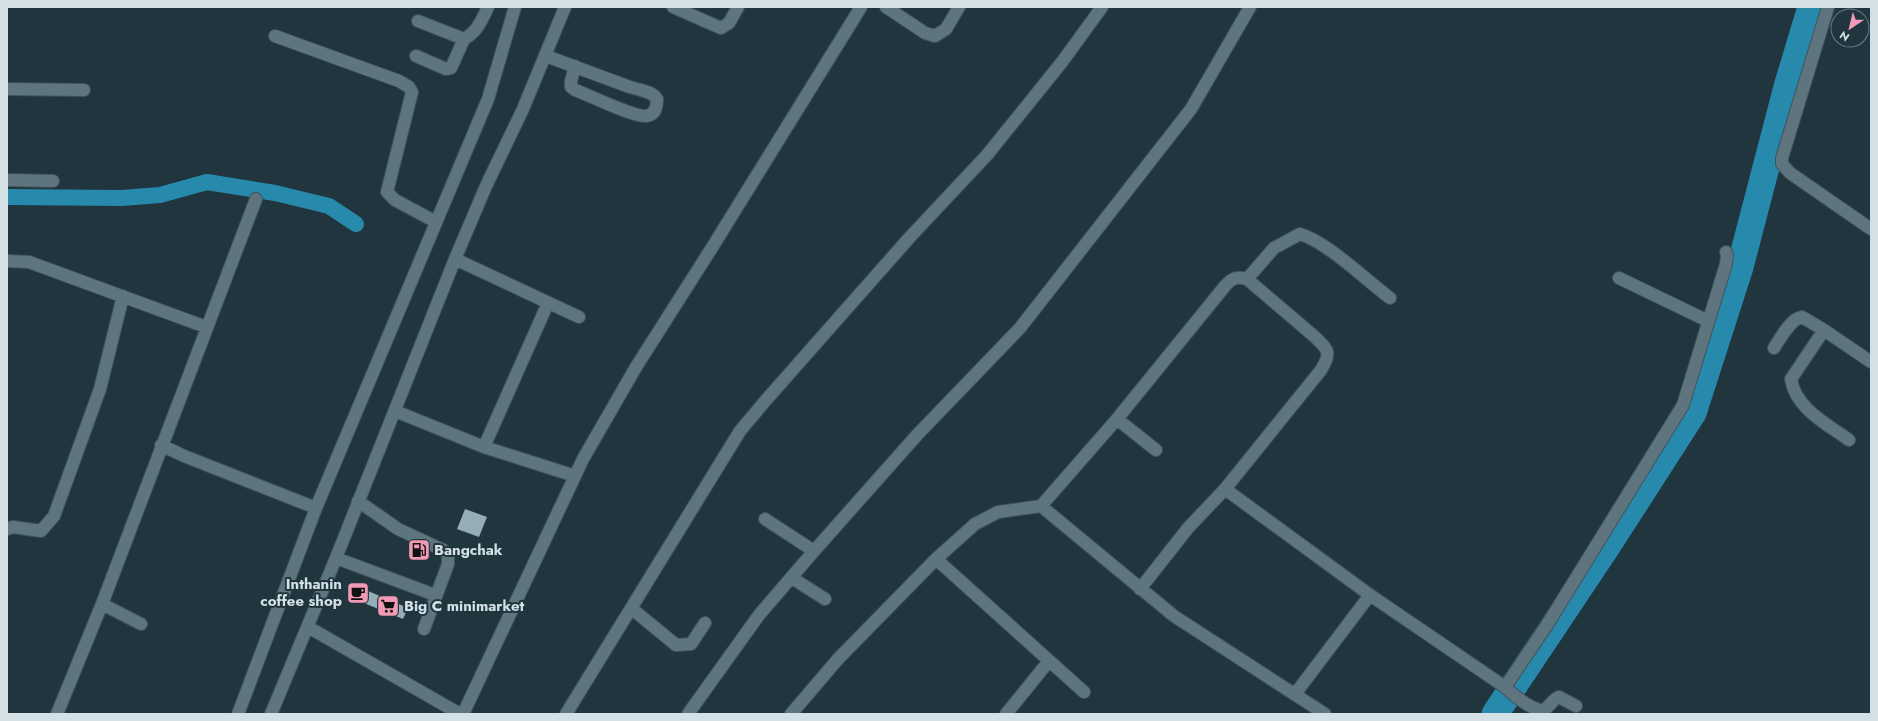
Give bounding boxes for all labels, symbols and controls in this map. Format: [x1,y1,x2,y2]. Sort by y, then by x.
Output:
north arrow [1830,8,1870,48]
text: N [1836,27,1852,45]
fuel station icon: Bangchak [406,537,432,563]
place label: Bangchak [434,539,503,561]
place label: Inthanin coffee shop [260,573,342,612]
cafe icon: Inthanin coffee shop [345,580,371,606]
supermarket icon: Big C minimarket [375,593,401,619]
place label: Big C minimarket [404,595,525,617]

